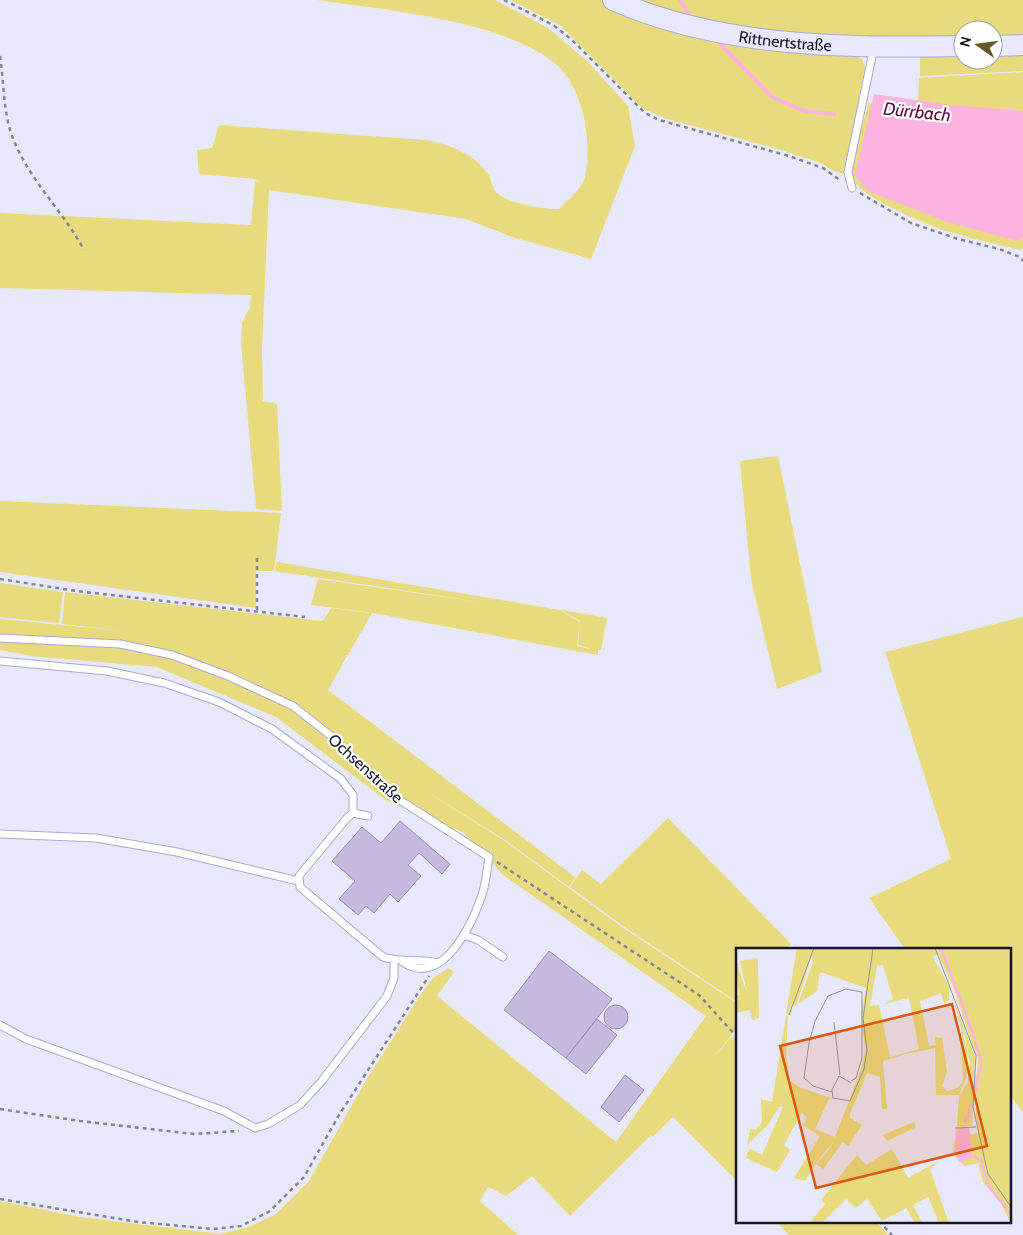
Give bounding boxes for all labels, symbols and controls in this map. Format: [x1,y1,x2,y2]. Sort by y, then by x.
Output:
north arrow [953,20,1003,70]
street label: Rittnertstraße [737,27,832,55]
text: N [955,35,975,49]
water label: Dürrbach [882,98,952,126]
street label: Ochsenstraße [324,730,407,807]
inset map [736,948,1010,1222]

